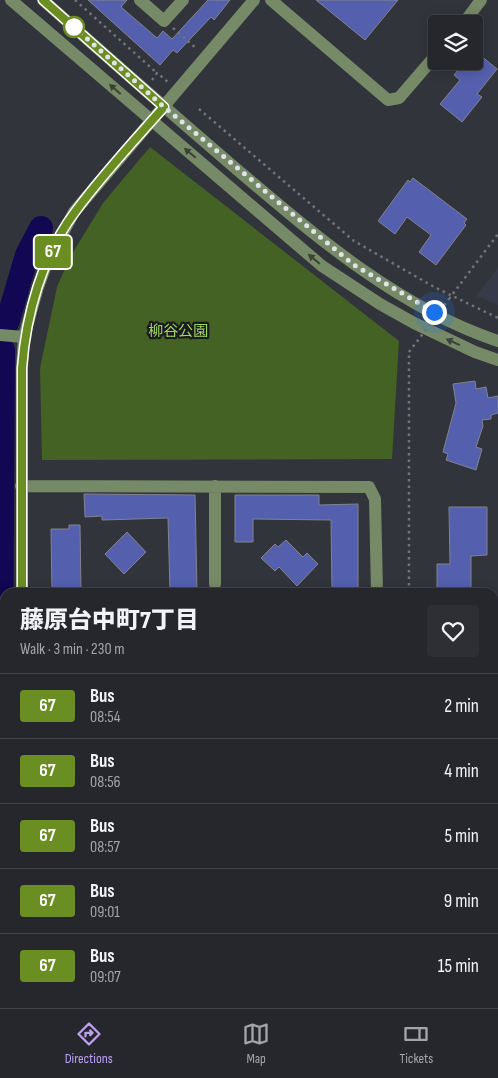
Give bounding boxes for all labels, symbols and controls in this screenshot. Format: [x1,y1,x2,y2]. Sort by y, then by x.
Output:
map controls [428,15,483,70]
button: layers [428,15,483,70]
unlabelled marker [63,16,85,38]
one-way arrow [109,84,122,95]
one-way arrow [184,148,197,159]
line badge: 67 [30,236,76,268]
text: 67 [45,241,61,262]
one-way arrow [307,253,320,264]
your location [422,300,447,325]
park label: 柳谷公園 [148,322,208,341]
one-way arrow [446,338,460,346]
button: heart [427,605,479,657]
text: 藤原台中町7丁目 [20,606,199,635]
text: Walk · 3 min · 230 m [20,640,124,659]
text: Bus [90,685,115,708]
text: 67 [39,695,56,716]
text: 2 min [444,695,479,718]
text: 08:54 [90,708,120,727]
text: Bus [90,750,115,773]
text: 67 [39,760,56,781]
text: 4 min [444,760,479,783]
text: 08:56 [90,773,121,792]
text: Bus [90,815,115,838]
text: 67 [39,825,56,846]
text: 5 min [444,825,479,848]
text: 08:57 [90,838,120,857]
text: Bus [90,880,115,903]
text: 67 [39,890,56,911]
text: 9 min [444,890,479,913]
text: 09:01 [90,903,120,922]
text: Bus [90,945,115,968]
text: 67 [39,955,56,976]
text: 15 min [438,955,479,978]
text: 09:07 [90,968,121,987]
tab: Directions [65,1020,113,1067]
tab: Map [242,1020,270,1067]
tab: Tickets [400,1020,433,1067]

